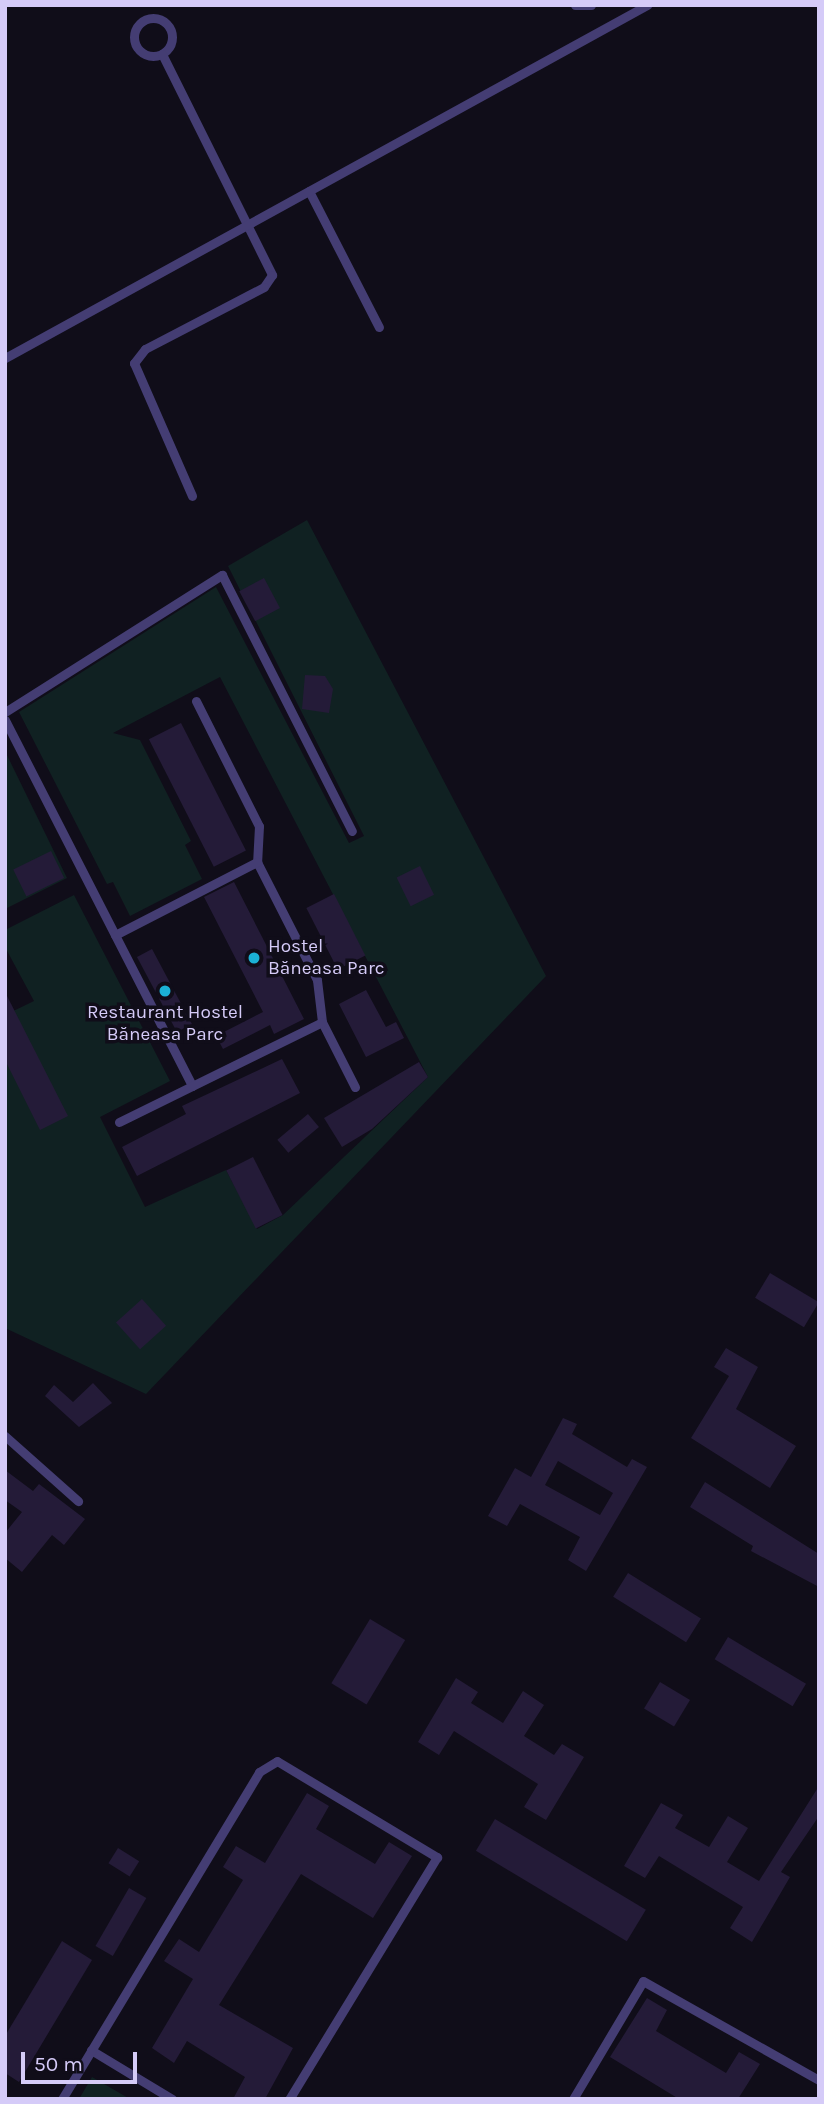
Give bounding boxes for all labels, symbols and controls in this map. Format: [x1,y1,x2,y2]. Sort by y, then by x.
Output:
place label: Hostel Băneasa Parc [268,936,385,980]
marker: Hostel Băneasa Parc [246,950,262,966]
marker: Restaurant Hostel Băneasa Parc [157,983,173,999]
place label: Restaurant Hostel Băneasa Parc [87,1002,243,1046]
scale bar [24,2038,140,2082]
text: 50 m [34,2052,83,2076]

